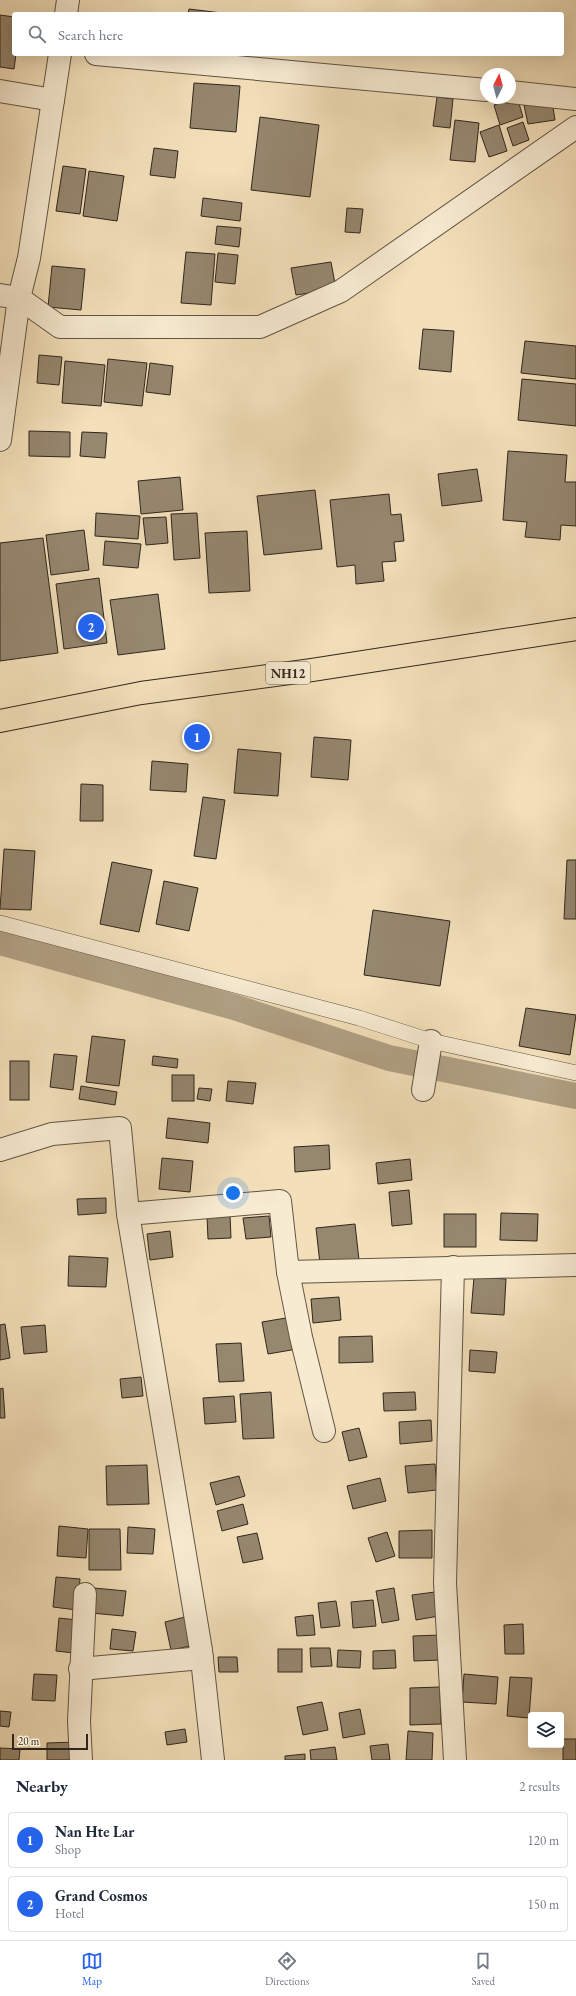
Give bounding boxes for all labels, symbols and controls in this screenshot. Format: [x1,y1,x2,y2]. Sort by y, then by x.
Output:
search box [12,12,564,56]
icon: search [26,23,48,45]
text: Search here [58,25,123,44]
north arrow [480,68,516,104]
pin: 2 [78,612,104,642]
road number: NH12 [266,662,310,684]
pin: 1 [184,722,210,752]
your location [223,1183,243,1203]
map controls [528,1712,564,1748]
button: layers [528,1712,564,1748]
scale bar [12,1732,88,1751]
text: 20 m [18,1734,39,1748]
text: Nearby [16,1775,68,1797]
text: 2 results [519,1778,560,1795]
text: Nan Hte Lar [55,1822,135,1841]
text: 1 [27,1832,33,1849]
text: 120 m [528,1832,559,1849]
text: Shop [55,1841,81,1858]
text: Grand Cosmos [55,1886,147,1905]
text: 2 [27,1896,33,1913]
text: 150 m [528,1896,559,1913]
text: Hotel [55,1905,84,1922]
tab: Map [81,1950,103,1988]
tab: Directions [265,1950,309,1988]
tab: Saved [471,1950,495,1988]

